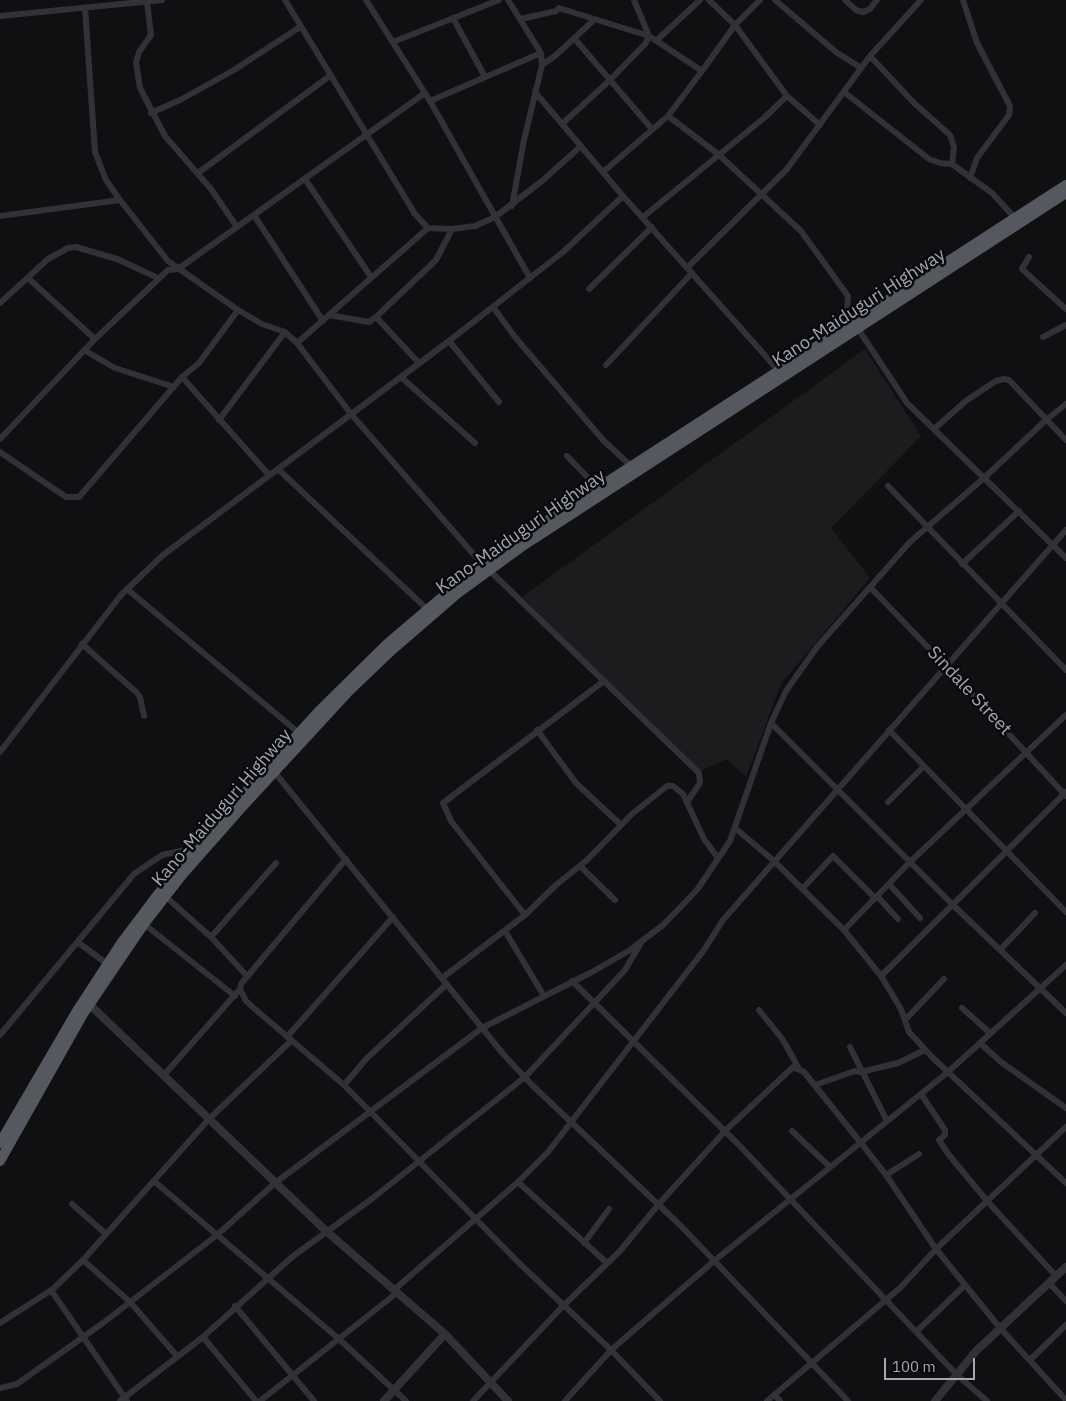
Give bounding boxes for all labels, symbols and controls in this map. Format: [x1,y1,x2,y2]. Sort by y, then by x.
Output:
street label: Kano-Maiduguri Highway [768,244,950,372]
street label: Kano-Maiduguri Highway [432,465,610,599]
street label: Sindale Street [922,642,1016,740]
street label: Kano-Maiduguri Highway [148,725,296,891]
scale bar [886,1348,977,1380]
text: 100 m [892,1357,936,1376]

